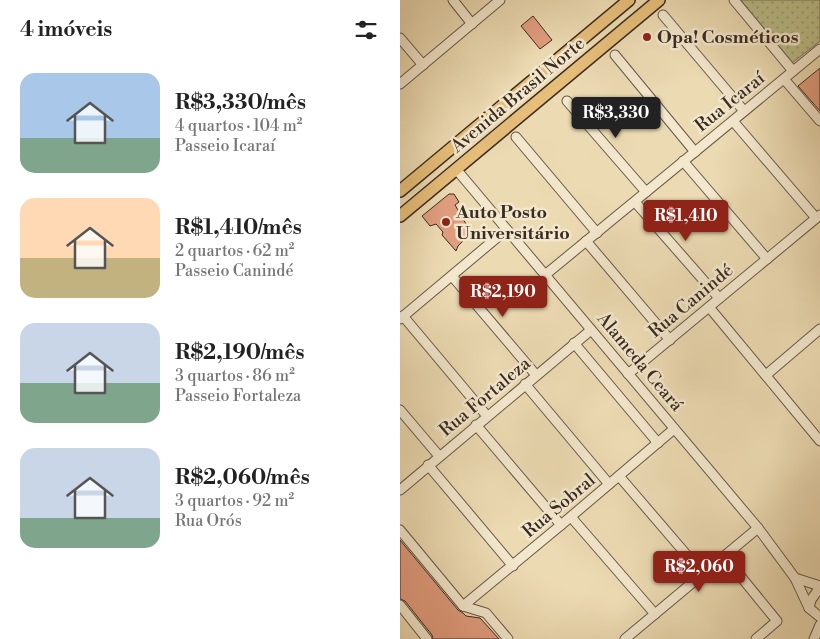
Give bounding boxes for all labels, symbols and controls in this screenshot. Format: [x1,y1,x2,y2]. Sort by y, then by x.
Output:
icon: filters [352,16,380,44]
text: 4 imóveis [20,17,112,43]
place label: Opa! Cosméticos [657,26,799,49]
marker: Opa! Cosméticos [641,31,653,43]
street label: Avenida Brasil Norte [445,32,590,159]
street label: Rua Icaraí [690,66,770,137]
text: R$3,330/mês [175,90,306,116]
icon: home [60,93,120,153]
pin: R$3,330 [570,96,662,139]
text: R$3,330 [583,103,649,123]
text: 4 quartos · 104 m² [175,116,302,136]
text: Passeio Icaraí [175,136,275,156]
pin: R$1,410 [640,200,732,242]
place label: Auto Posto Universitário [455,201,570,245]
text: R$1,410 [654,206,718,226]
text: R$1,410/mês [175,215,302,241]
marker: Auto Posto Universitário [440,216,452,228]
icon: home [60,218,120,278]
text: 2 quartos · 62 m² [175,241,294,261]
street label: Rua Canindé [644,259,738,343]
text: Passeio Canindé [175,261,293,281]
pin: R$2,190 [457,276,549,318]
text: R$2,190 [470,282,536,302]
street label: Alameda Ceará [591,307,689,417]
text: R$2,190/mês [175,340,305,366]
icon: home [60,343,120,403]
street label: Rua Fortaleza [435,352,536,442]
text: 3 quartos · 86 m² [175,366,295,386]
text: Passeio Fortaleza [175,386,301,406]
text: R$2,060/mês [175,465,310,491]
icon: home [60,468,120,528]
street label: Rua Sobral [518,468,601,543]
text: 3 quartos · 92 m² [175,491,294,511]
text: Rua Orós [175,511,242,531]
pin: R$2,060 [653,550,745,593]
text: R$2,060 [664,557,734,577]

